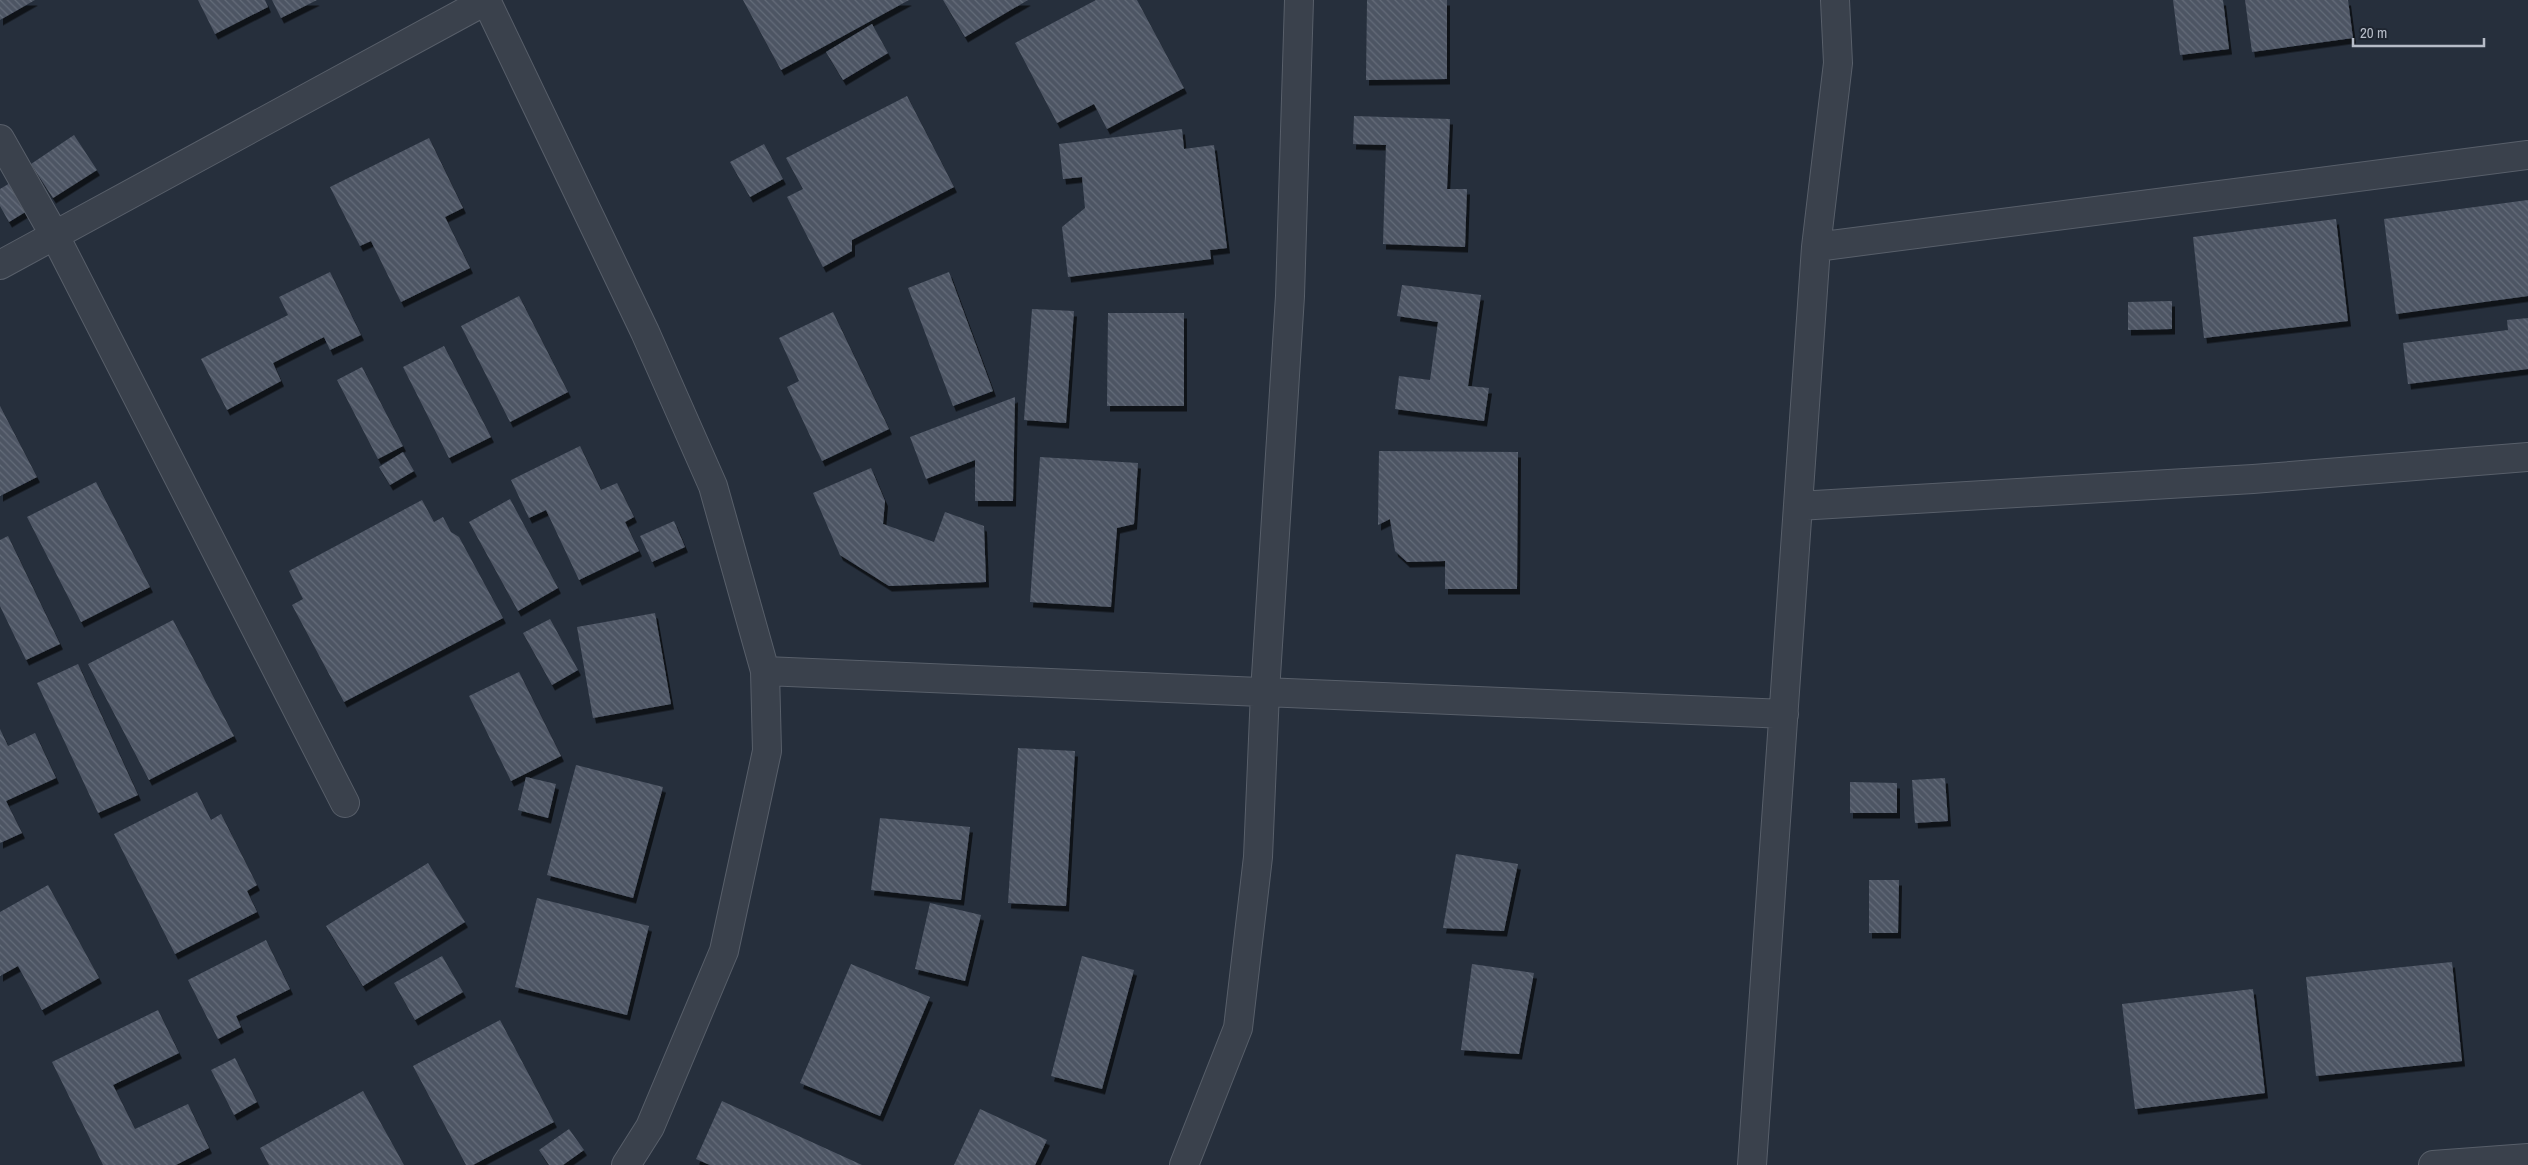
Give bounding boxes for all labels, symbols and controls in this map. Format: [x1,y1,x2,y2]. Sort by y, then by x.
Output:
scale bar [2353,15,2484,47]
text: 20 m [2360,22,2387,43]

